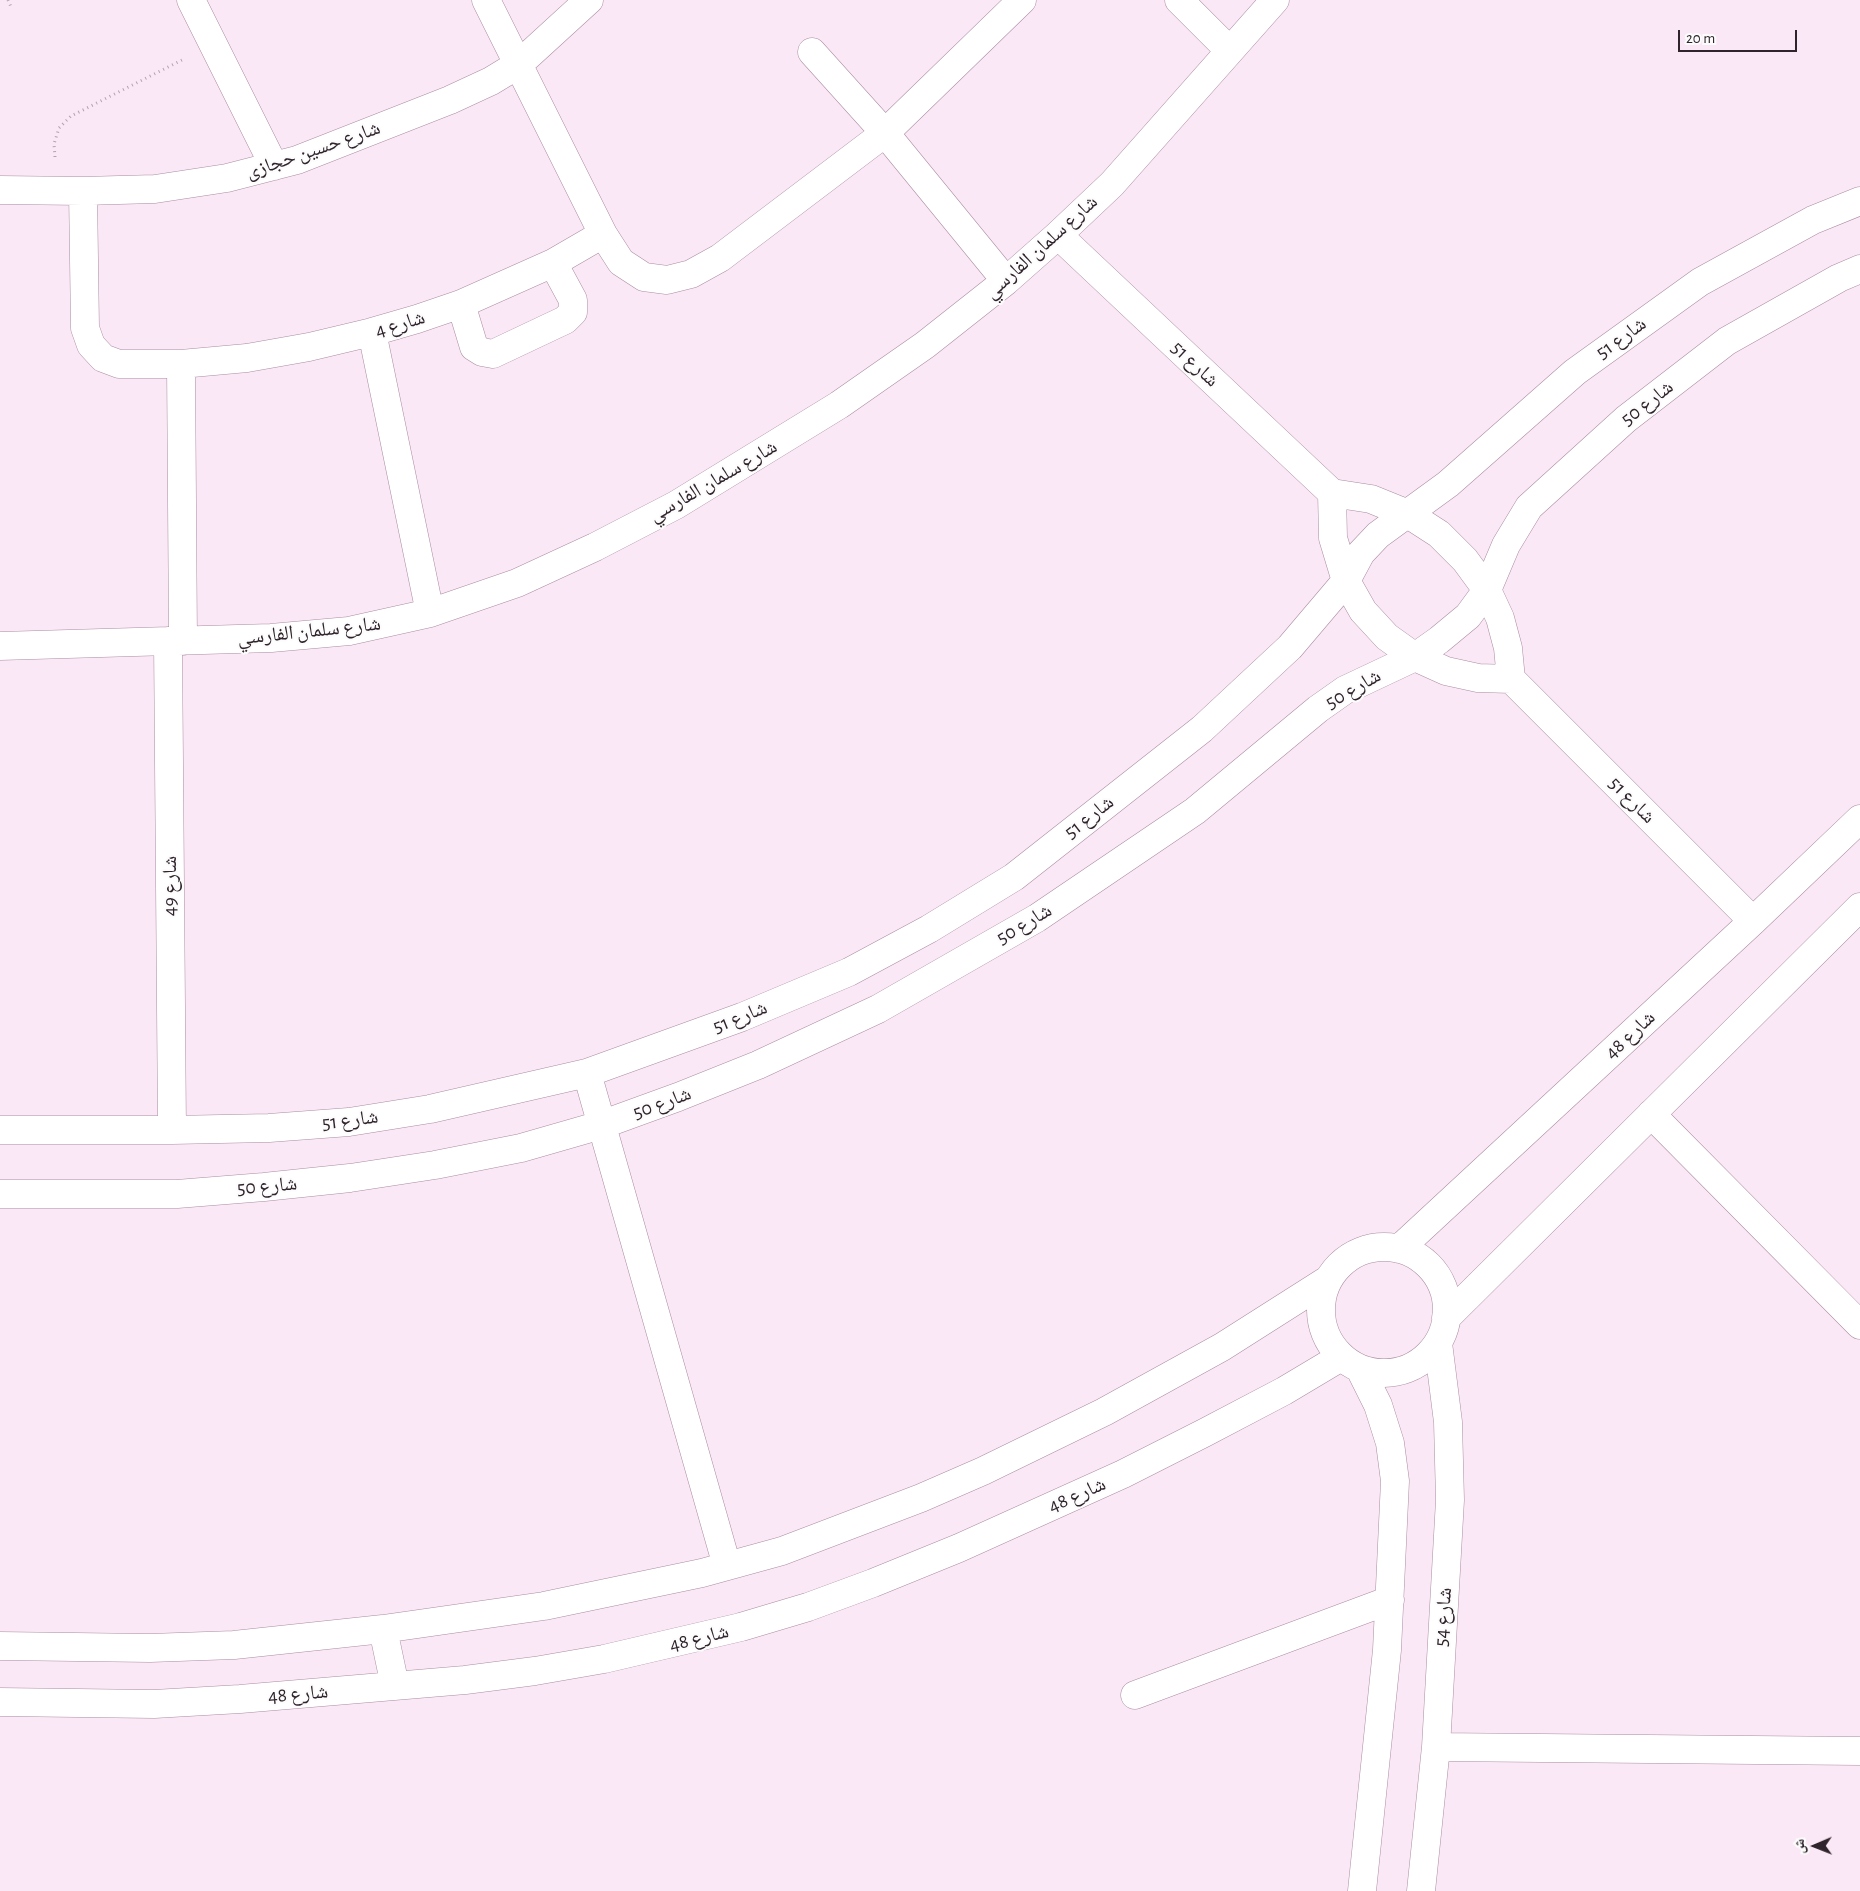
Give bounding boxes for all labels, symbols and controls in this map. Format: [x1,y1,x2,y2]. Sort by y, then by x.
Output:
scale bar [1680,20,1799,52]
text: 20 m [1686,31,1715,46]
street label: شارع حسين حجازى [243,116,383,184]
street label: شارع سلمان الفارسي [979,190,1103,304]
street label: شارع 4 [372,305,428,343]
street label: شارع 51 [1591,312,1651,364]
street label: شارع 51 [1166,336,1224,392]
street label: شارع 50 [1616,375,1678,431]
street label: شارع سلمان الفارسي [645,435,781,527]
street label: شارع سلمان الفارسي [236,612,382,650]
street label: شارع 50 [1321,664,1385,714]
street label: شارع 51 [1604,772,1660,828]
street label: شارع 51 [1059,790,1119,844]
street label: شارع 49 [158,856,182,916]
street label: شارع 50 [992,898,1056,950]
street label: شارع 51 [709,995,771,1039]
street label: شارع 48 [1600,1006,1660,1064]
street label: شارع 50 [630,1081,694,1125]
street label: شارع 51 [320,1105,380,1135]
street label: شارع 50 [236,1171,298,1201]
street label: شارع 48 [1045,1472,1109,1518]
street label: شارع 54 [1429,1587,1457,1647]
street label: شارع 48 [667,1619,731,1657]
street label: شارع 48 [267,1679,329,1709]
north arrow [1790,1821,1840,1871]
text: ش [1793,1839,1807,1854]

